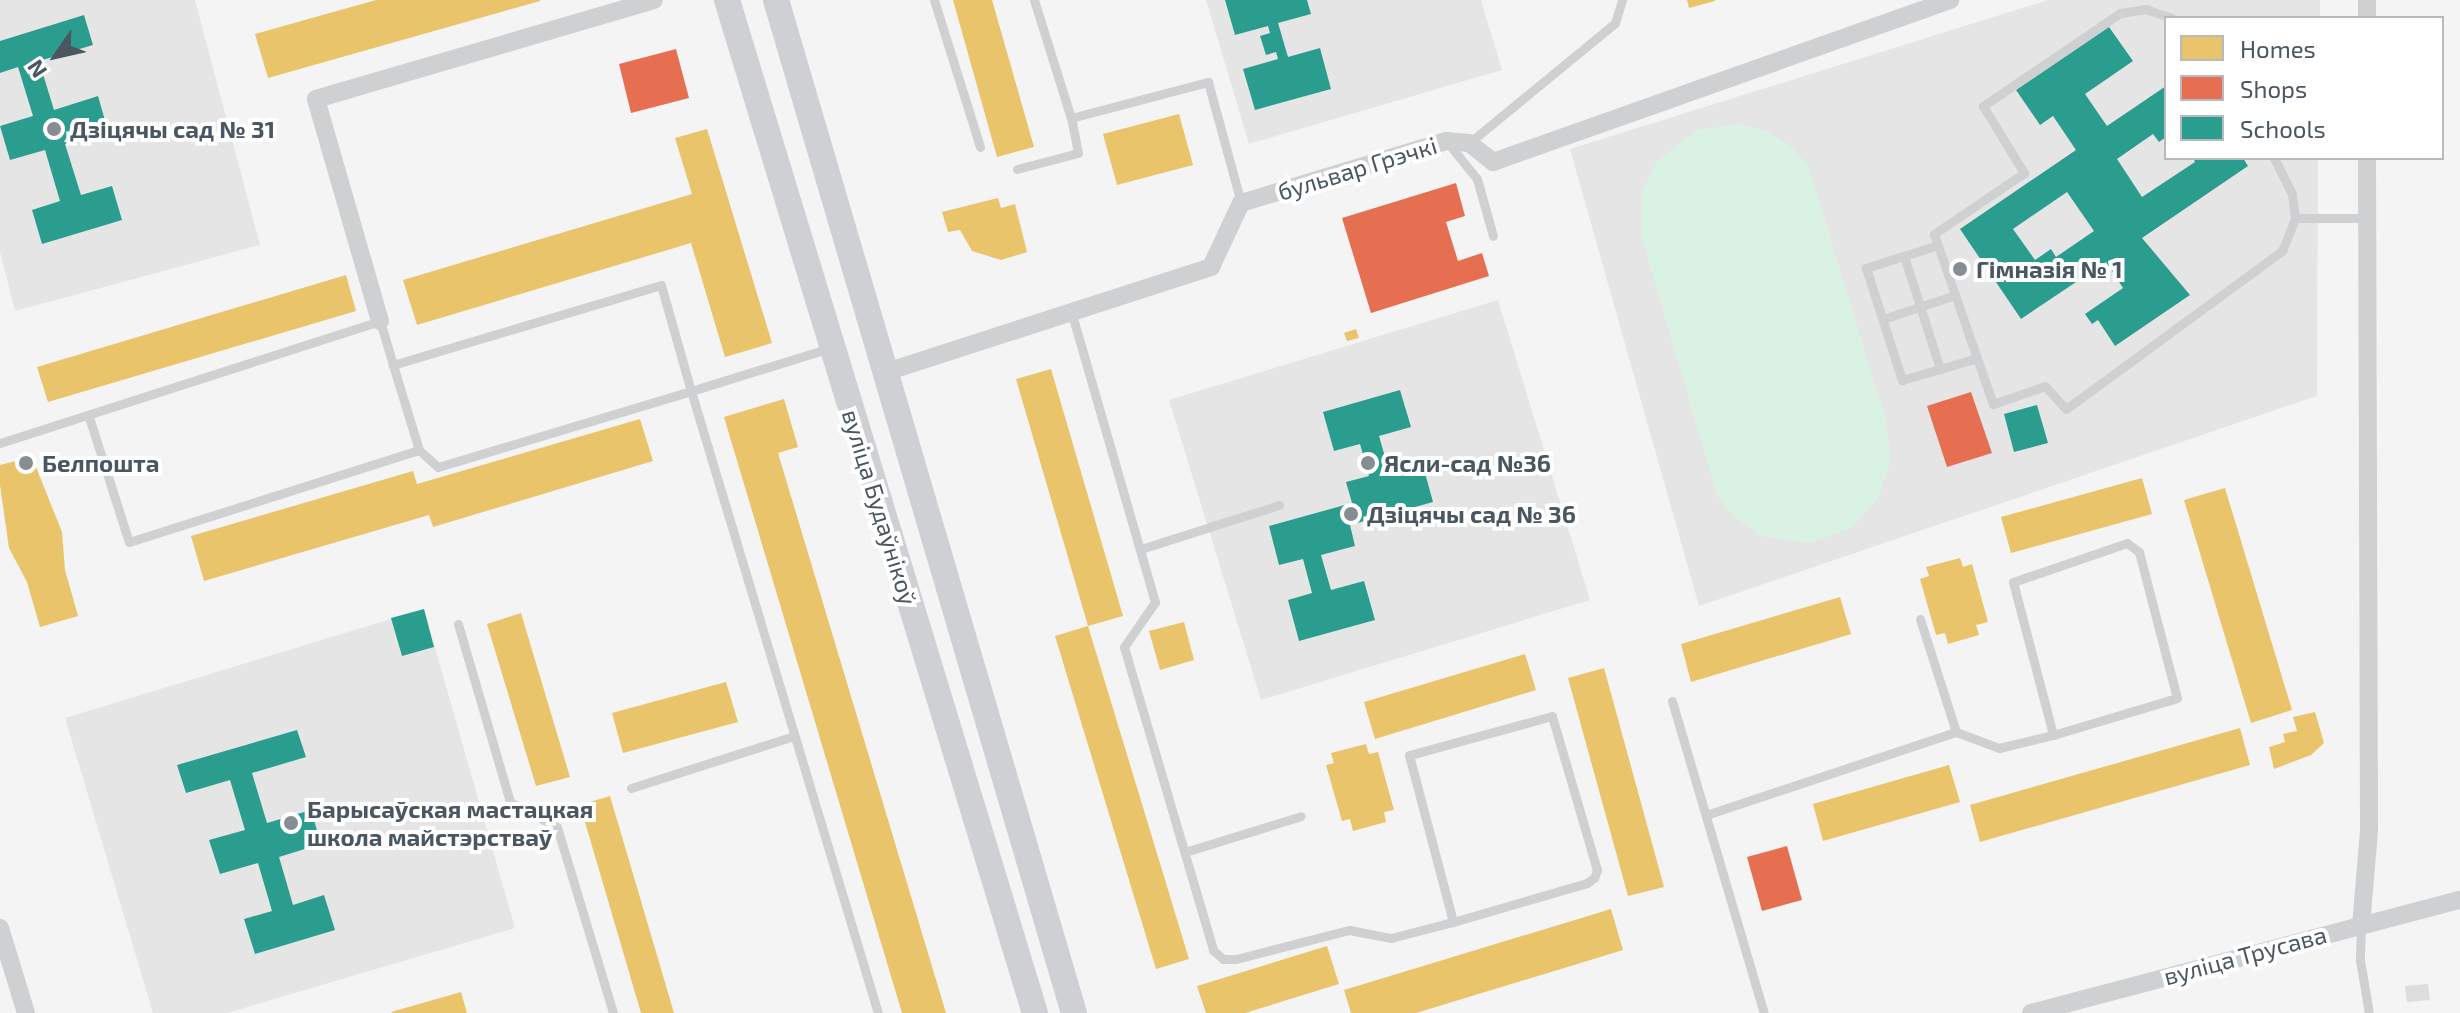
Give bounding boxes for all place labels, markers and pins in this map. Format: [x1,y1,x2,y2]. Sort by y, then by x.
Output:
place label: Дзіцячы сад № 31 [70,115,275,143]
marker: Дзіцячы сад № 31 [45,120,63,138]
place label: Гімназія № 1 [1976,255,2123,283]
marker: Гімназія № 1 [1951,260,1969,278]
place label: Белпошта [42,449,159,477]
place label: Ясли-сад №36 [1384,449,1551,477]
marker: Белпошта [17,454,35,472]
marker: Ясли-сад №36 [1359,454,1377,472]
place label: Дзіцячы сад № 36 [1367,500,1576,528]
marker: Дзіцячы сад № 36 [1342,505,1360,523]
place label: Барысаўская мастацкая школа майстэрстваў [307,795,593,851]
marker: Барысаўская мастацкая школа майстэрстваў [282,814,300,832]

